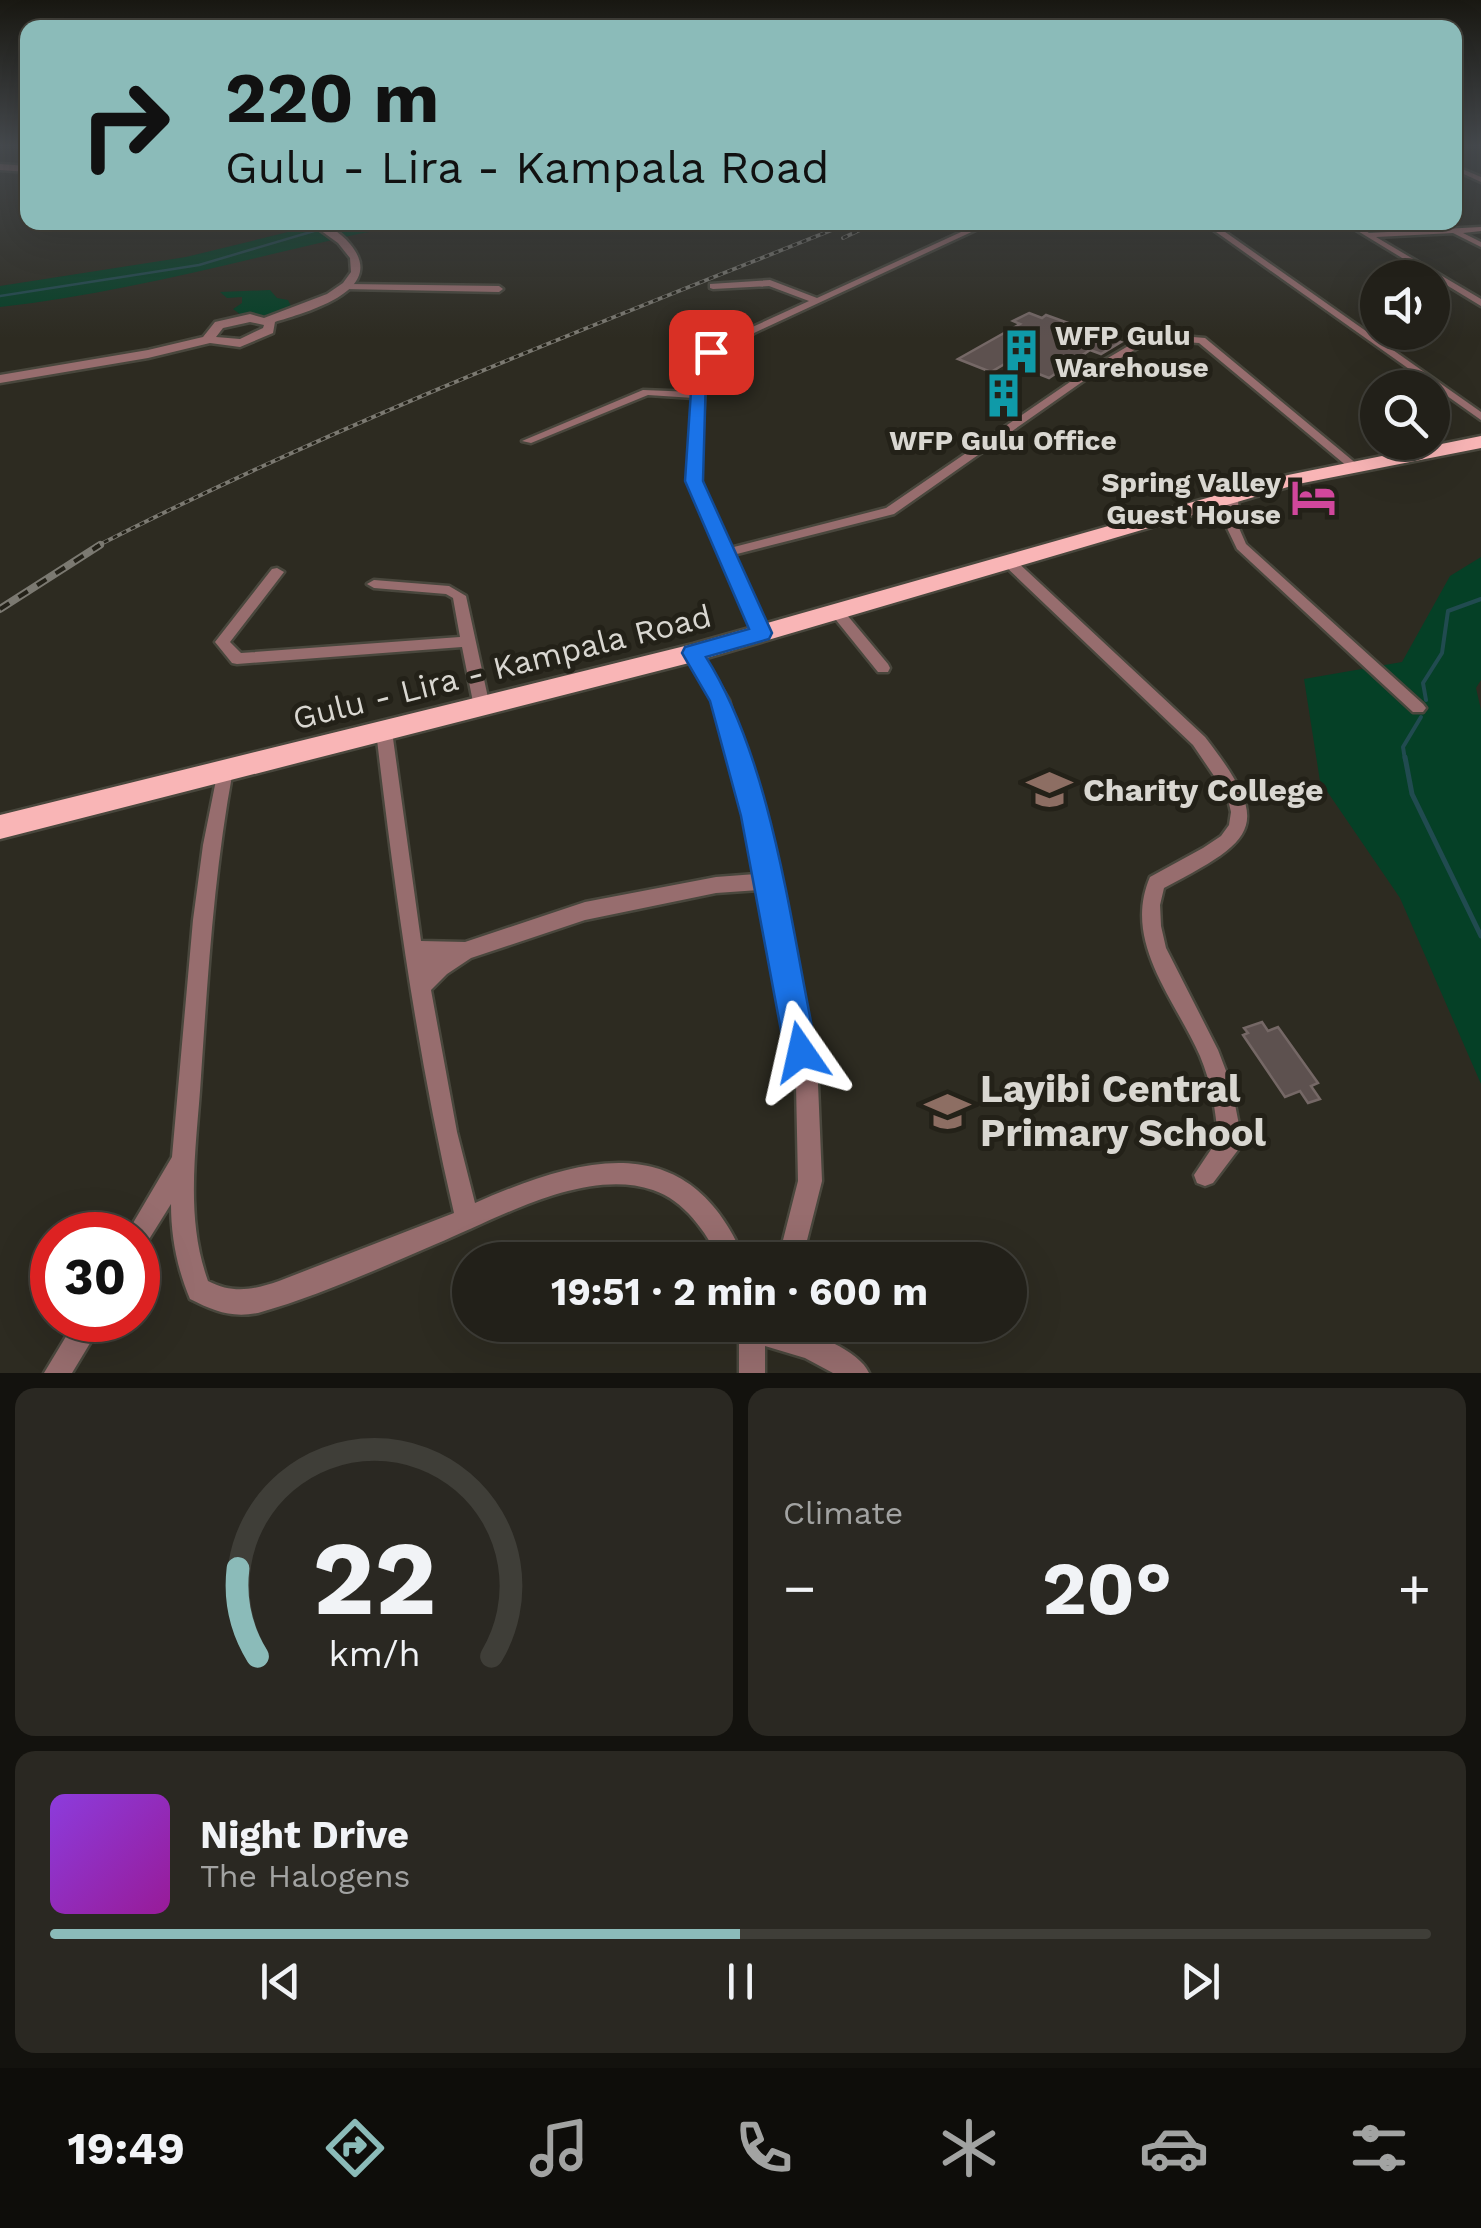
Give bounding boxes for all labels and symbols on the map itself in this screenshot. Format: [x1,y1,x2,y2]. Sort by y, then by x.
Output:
pin [669,310,754,395]
place label: WFP Gulu Warehouse [1055,319,1209,384]
building icon: WFP Gulu Warehouse [998,327,1046,375]
building icon: WFP Gulu Office [979,371,1027,419]
place label: WFP Gulu Office [889,424,1117,457]
place label: Spring Valley Guest House [1102,466,1281,531]
hotel icon: Spring Valley Guest House [1290,474,1338,522]
street label: Gulu - Lira - Kampala Road [289,597,715,737]
school or university icon: Charity College [1026,766,1074,814]
place label: Charity College [1083,771,1324,809]
position arrow [749,1000,853,1104]
place label: Layibi Central Primary School [980,1067,1266,1155]
school or university icon: Layibi Central Primary School [923,1087,971,1135]
speed limit sign: 30 [30,1212,160,1342]

